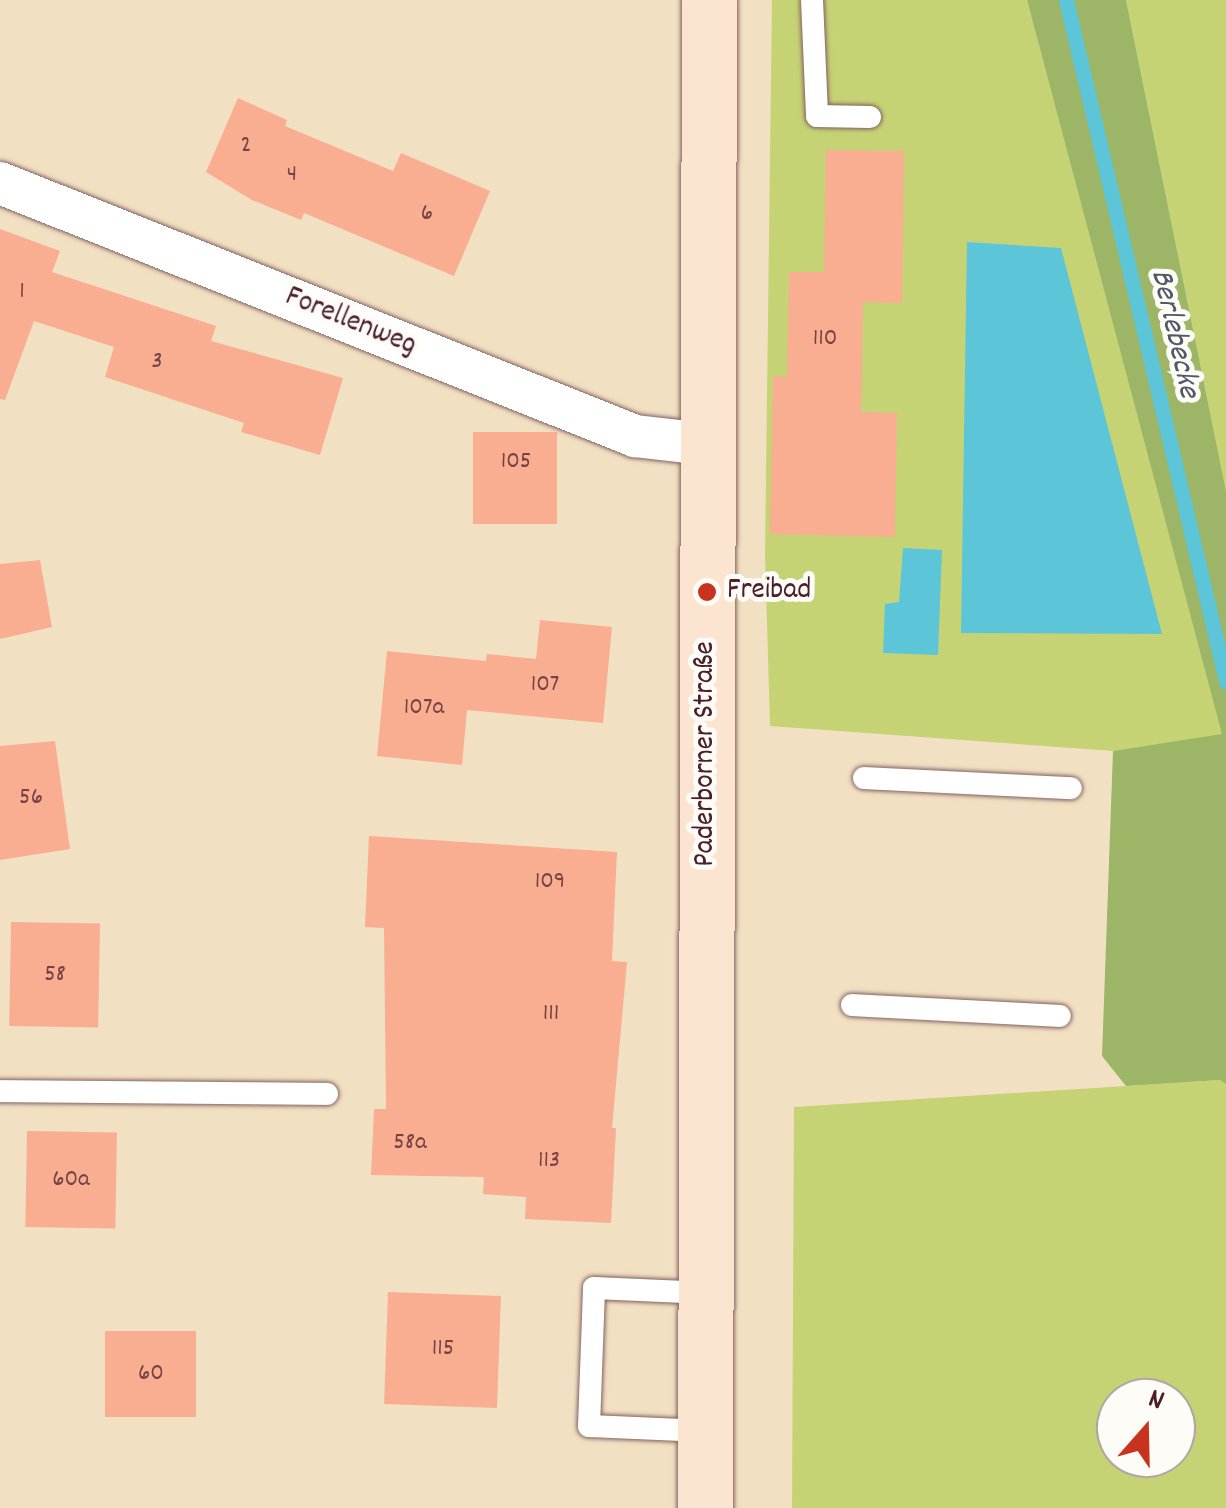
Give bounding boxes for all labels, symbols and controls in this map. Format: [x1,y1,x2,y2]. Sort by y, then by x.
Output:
house number: 2 [241,131,251,161]
house number: 4 [287,160,297,190]
house number: 6 [421,199,433,229]
water label: Berlebecke [1140,266,1206,402]
house number: 1 [19,277,25,307]
street label: Forellenweg [279,280,421,366]
house number: 110 [813,324,837,354]
house number: 3 [151,347,163,377]
house number: 105 [501,447,531,477]
place label: Freibad [727,574,811,610]
marker: Freibad [696,581,718,603]
street label: Paderborner Straße [689,641,725,867]
house number: 107 [531,670,559,700]
house number: 107a [404,693,444,723]
house number: 56 [19,783,43,813]
house number: 109 [535,867,565,897]
house number: 58 [44,960,66,990]
house number: 111 [543,999,559,1029]
house number: 58a [393,1128,427,1158]
house number: 113 [538,1146,560,1176]
house number: 60a [52,1165,90,1195]
house number: 115 [432,1334,454,1364]
house number: 60 [138,1359,164,1389]
north arrow [1096,1378,1196,1478]
text: N [1142,1381,1169,1423]

